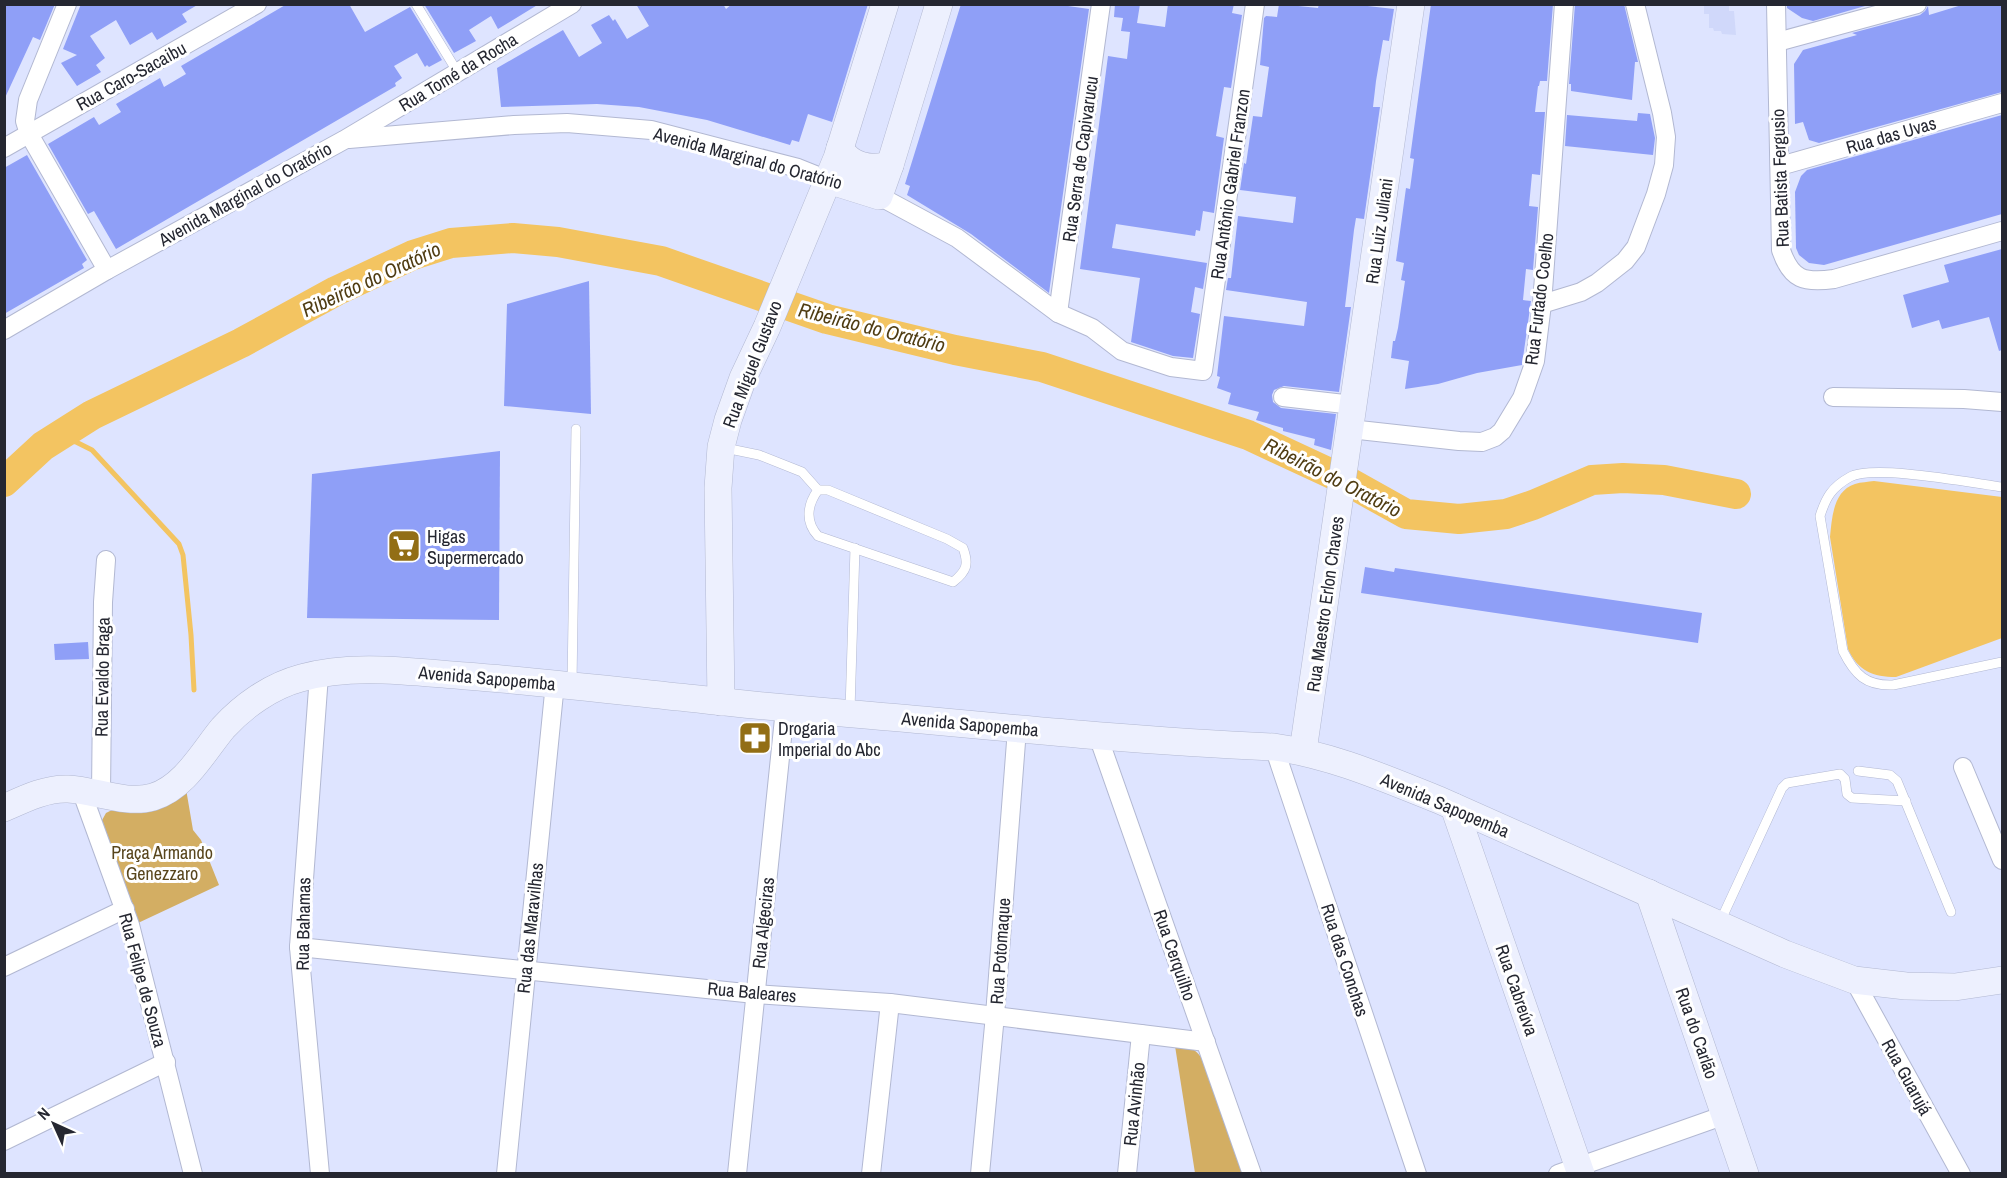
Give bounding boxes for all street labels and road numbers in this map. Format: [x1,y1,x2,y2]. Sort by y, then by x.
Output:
street label: Rua Tomé da Rocha [394,27,522,117]
street label: Rua Caro-Sacaibu [71,35,191,117]
street label: Rua Serra de Capivarucu [1056,74,1104,244]
street label: Rua Antônio Gabriel Franzon [1204,87,1256,281]
street label: Rua Batista Fergusio [1765,108,1795,248]
street label: Rua das Uvas [1843,110,1939,160]
street label: Avenida Marginal do Oratório [650,121,845,195]
street label: Avenida Marginal do Oratório [153,136,336,252]
street label: Rua Luiz Juliani [1359,176,1399,286]
street label: Rua Furtado Coelho [1518,232,1560,366]
street label: Rua Miguel Gustavo [716,297,788,431]
street label: Rua Maestro Erlon Chaves [1300,515,1350,693]
street label: Rua Evaldo Braga [88,617,116,737]
street label: Avenida Sapopemba [416,659,557,696]
street label: Avenida Sapopemba [899,705,1040,742]
street label: Avenida Sapopemba [1376,766,1513,843]
street label: Rua das Maravilhas [511,861,549,995]
street label: Rua Algeciras [746,876,780,970]
street label: Rua Bahamas [290,877,316,971]
street label: Rua Potomaque [984,897,1016,1005]
street label: Rua das Conchas [1315,900,1375,1020]
street label: Rua Cerquilho [1148,906,1202,1004]
street label: Rua Felipe de Souza [113,910,173,1050]
street label: Rua Cabreúva [1490,941,1544,1039]
street label: Rua Baleares [706,976,798,1008]
street label: Rua do Carlão [1670,984,1724,1082]
street label: Rua Guarujá [1876,1034,1938,1120]
street label: Rua Avinhão [1117,1061,1151,1147]

